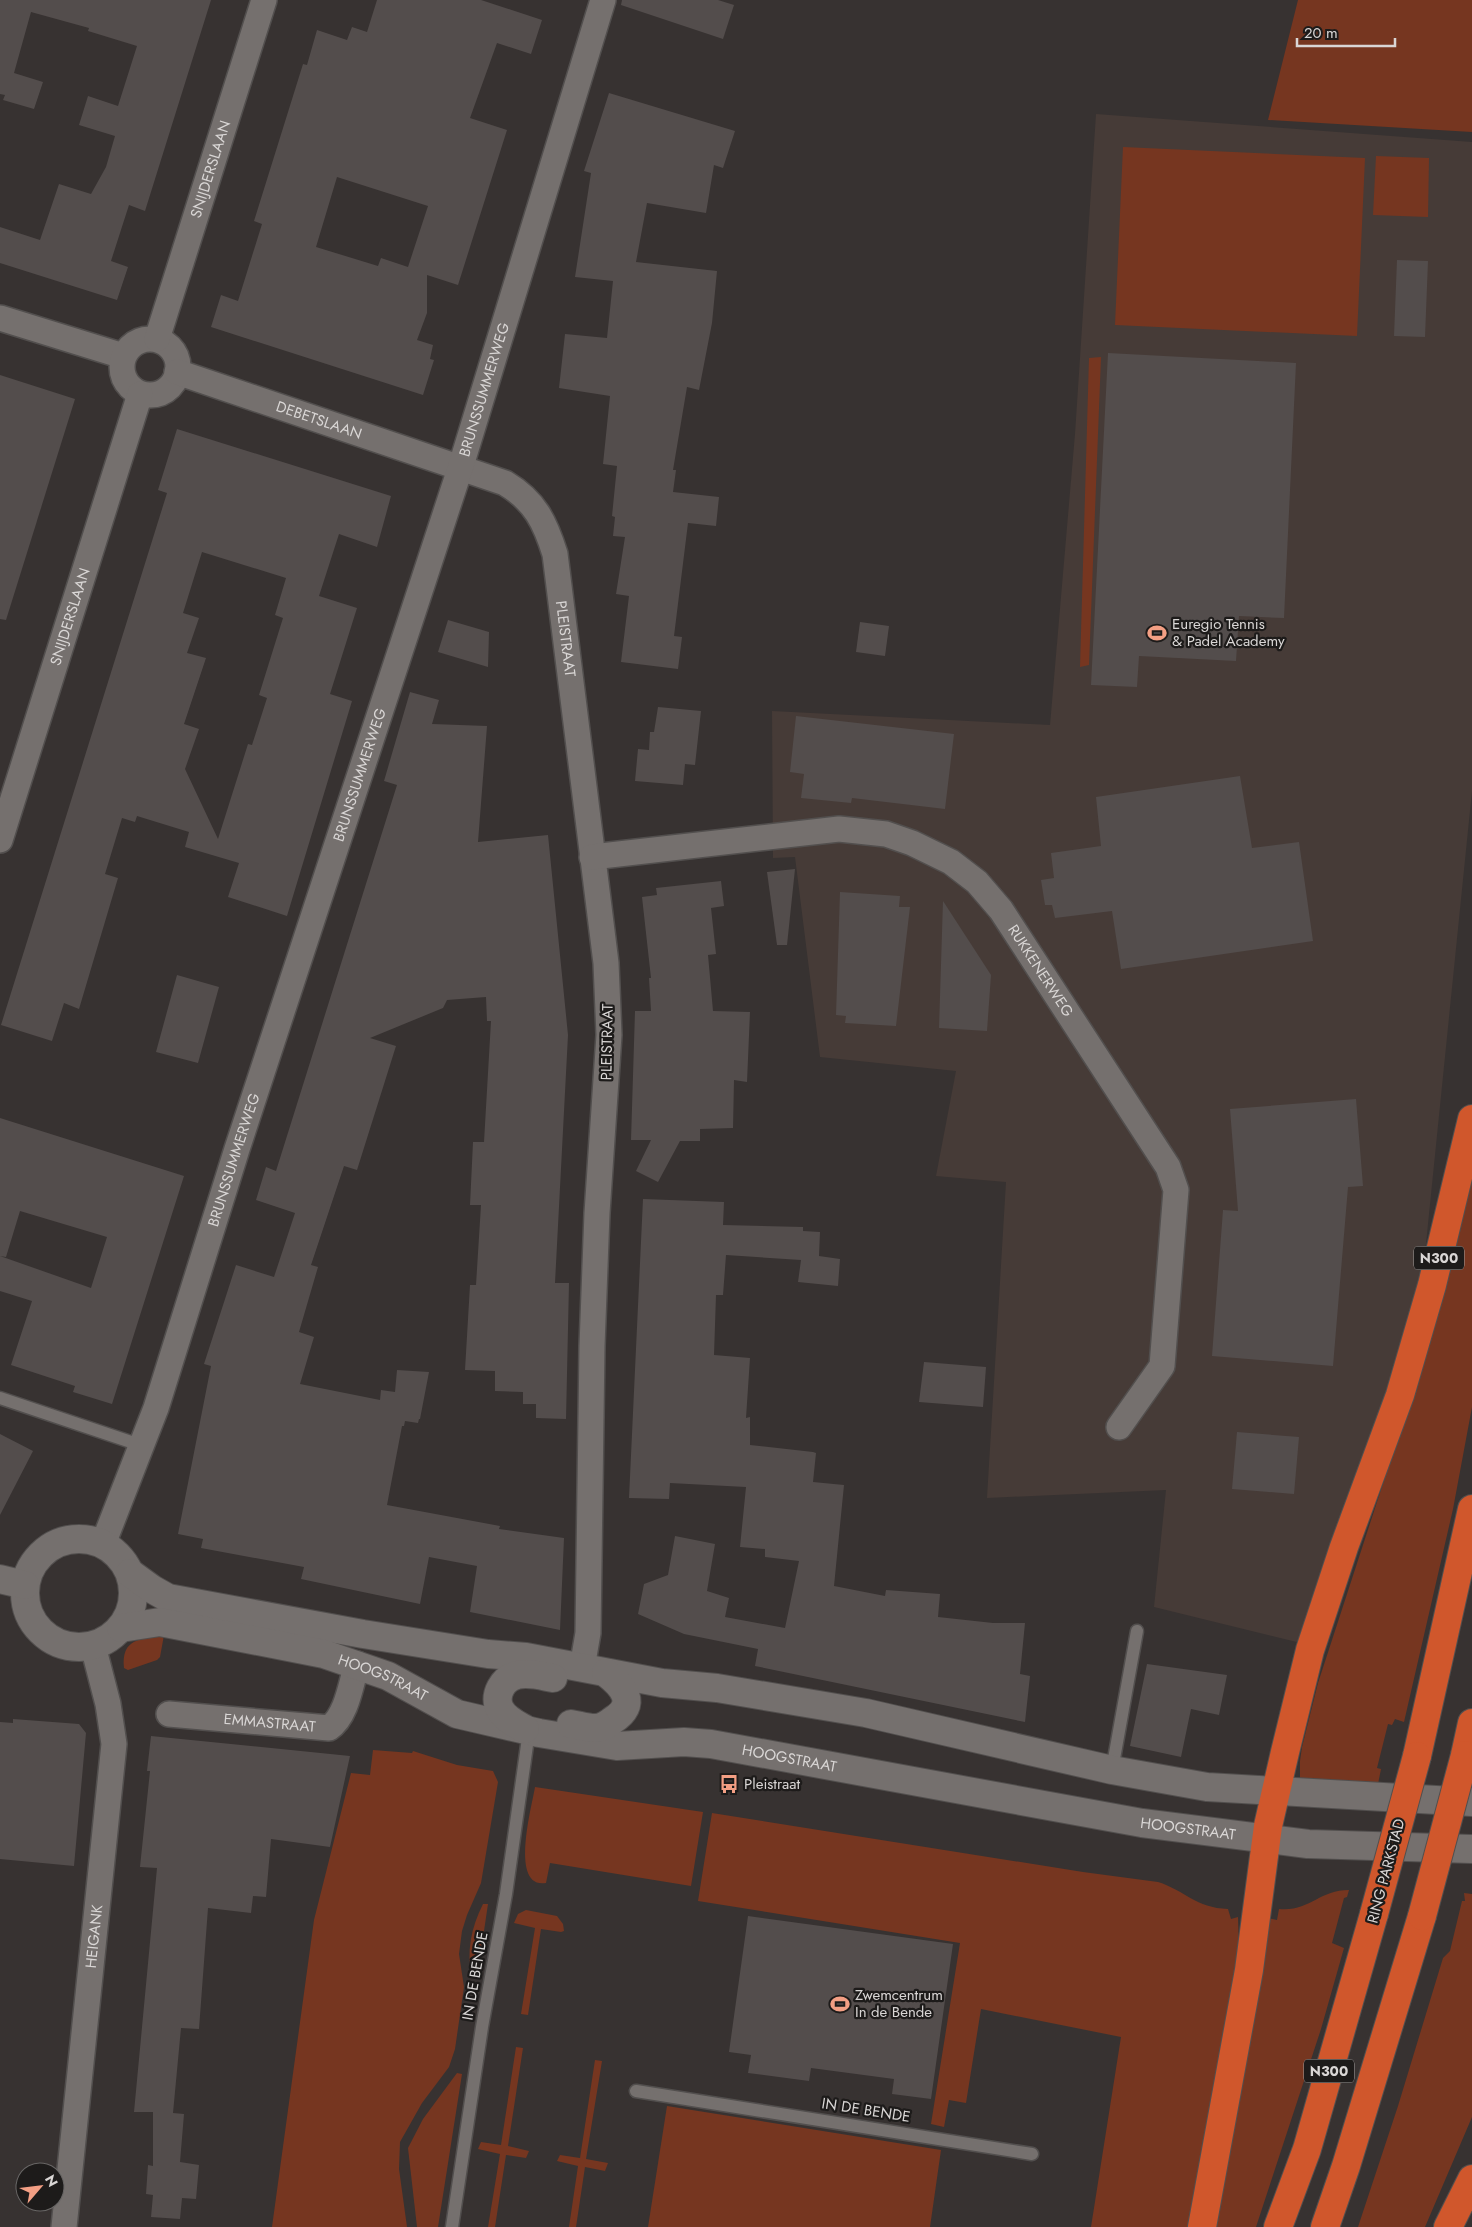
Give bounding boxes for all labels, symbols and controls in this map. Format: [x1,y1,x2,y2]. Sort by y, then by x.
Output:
scale bar [1297,15,1394,47]
text: 20 m [1304,22,1338,44]
street label: SNIJDERSLAAN [185,118,236,221]
street label: BRUNSSUMMERWEG [453,320,515,459]
street label: DEBETSLAAN [273,395,365,445]
street label: SNIJDERSLAAN [44,565,96,668]
street label: PLEISTRAAT [550,599,581,678]
place label: Euregio Tennis & Padel Academy [1172,613,1285,652]
sports icon: Euregio Tennis & Padel Academy [1146,622,1168,644]
street label: BRUNSSUMMERWEG [327,705,392,845]
street label: RUKKENERWEG [1002,920,1079,1021]
street label: PLEISTRAAT [595,1003,619,1081]
street label: BRUNSSUMMERWEG [202,1090,266,1230]
road number: N300 [1414,1246,1464,1270]
street label: HOOGSTRAAT [335,1649,432,1707]
street label: EMMASTRAAT [223,1708,317,1738]
street label: HOOGSTRAAT [740,1739,838,1778]
bus stop icon: Pleistraat [718,1773,740,1795]
place label: Pleistraat [744,1773,801,1795]
street label: HOOGSTRAAT [1139,1812,1237,1846]
street label: RING PARKSTAD [1361,1816,1411,1926]
street label: HEIGANK [80,1903,108,1969]
street label: IN DE BENDE [456,1930,494,2022]
place label: Zwemcentrum In de Bende [855,1984,943,2023]
sports icon: Zwemcentrum In de Bende [829,1993,851,2015]
road number: N300 [1304,2060,1354,2082]
street label: IN DE BENDE [820,2092,912,2128]
north arrow [15,2162,65,2212]
text: N [40,2171,63,2191]

